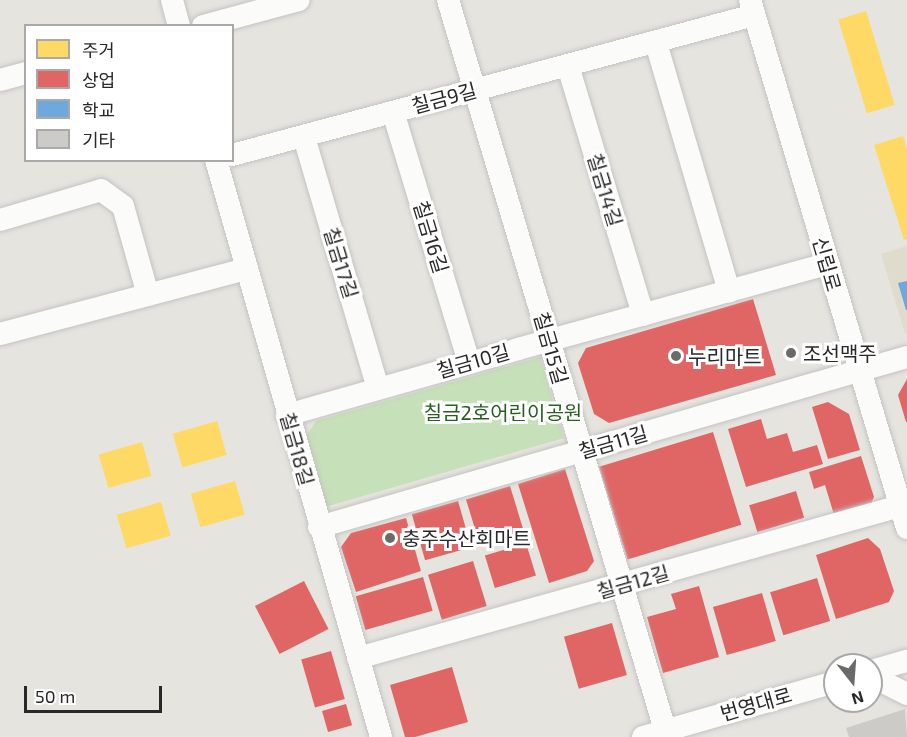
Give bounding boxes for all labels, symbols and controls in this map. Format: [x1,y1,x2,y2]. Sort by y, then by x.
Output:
legend [24,24,234,162]
text: 주거 [82,39,115,61]
text: 상업 [82,69,115,91]
street label: 칠금9길 [409,78,479,118]
text: 학교 [82,99,115,121]
text: 기타 [82,129,115,151]
street label: 칠금14길 [582,150,628,230]
street label: 칠금16길 [409,198,453,276]
street label: 칠금17길 [319,224,363,302]
street label: 신립로 [808,234,846,294]
street label: 칠금15길 [529,309,573,387]
street label: 칠금10길 [434,339,512,383]
place label: 조선맥주 [803,341,877,365]
place label: 누리마트 [688,344,762,368]
marker: 조선맥주 [784,346,798,360]
marker: 누리마트 [669,349,683,363]
park label: 칠금2호어린이공원 [424,400,582,424]
street label: 칠금18길 [275,410,319,488]
street label: 칠금11길 [576,421,650,463]
place label: 충주수산회마트 [402,526,531,550]
marker: 충주수산회마트 [383,531,397,545]
street label: 칠금12길 [594,560,672,604]
north arrow [823,653,883,713]
scale bar [27,674,165,712]
street label: 번영대로 [717,682,795,726]
text: 50 m [35,685,75,707]
text: N [850,688,866,710]

